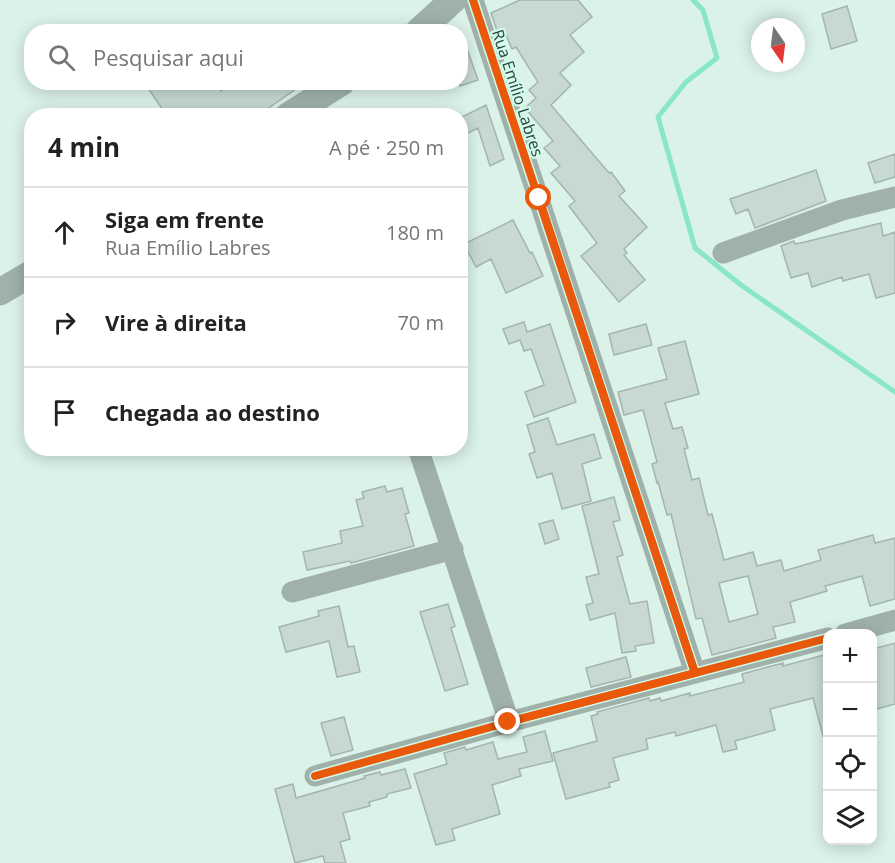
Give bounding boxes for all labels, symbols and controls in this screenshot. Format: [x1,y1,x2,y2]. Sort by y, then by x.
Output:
north arrow [751,18,805,72]
search box [24,24,468,90]
street label: Rua Emílio Labres [487,27,549,159]
icon: search [45,41,78,74]
text: Pesquisar aqui [93,42,244,72]
text: 4 min [48,129,120,165]
text: A pé · 250 m [329,134,444,161]
route start [525,184,551,210]
text: Siga em frente [105,204,264,234]
icon: ahead [48,216,81,249]
text: 180 m [386,219,444,246]
text: Rua Emílio Labres [105,234,271,261]
icon: right [48,306,81,339]
text: Vire à direita [105,307,247,337]
text: 70 m [397,309,444,336]
icon: arrive [48,396,81,429]
text: Chegada ao destino [105,397,320,427]
map controls [823,629,877,845]
button: + [823,629,877,683]
button: − [823,683,877,737]
route end [494,708,520,734]
button: locate [823,737,877,791]
button: layers [823,791,877,845]

